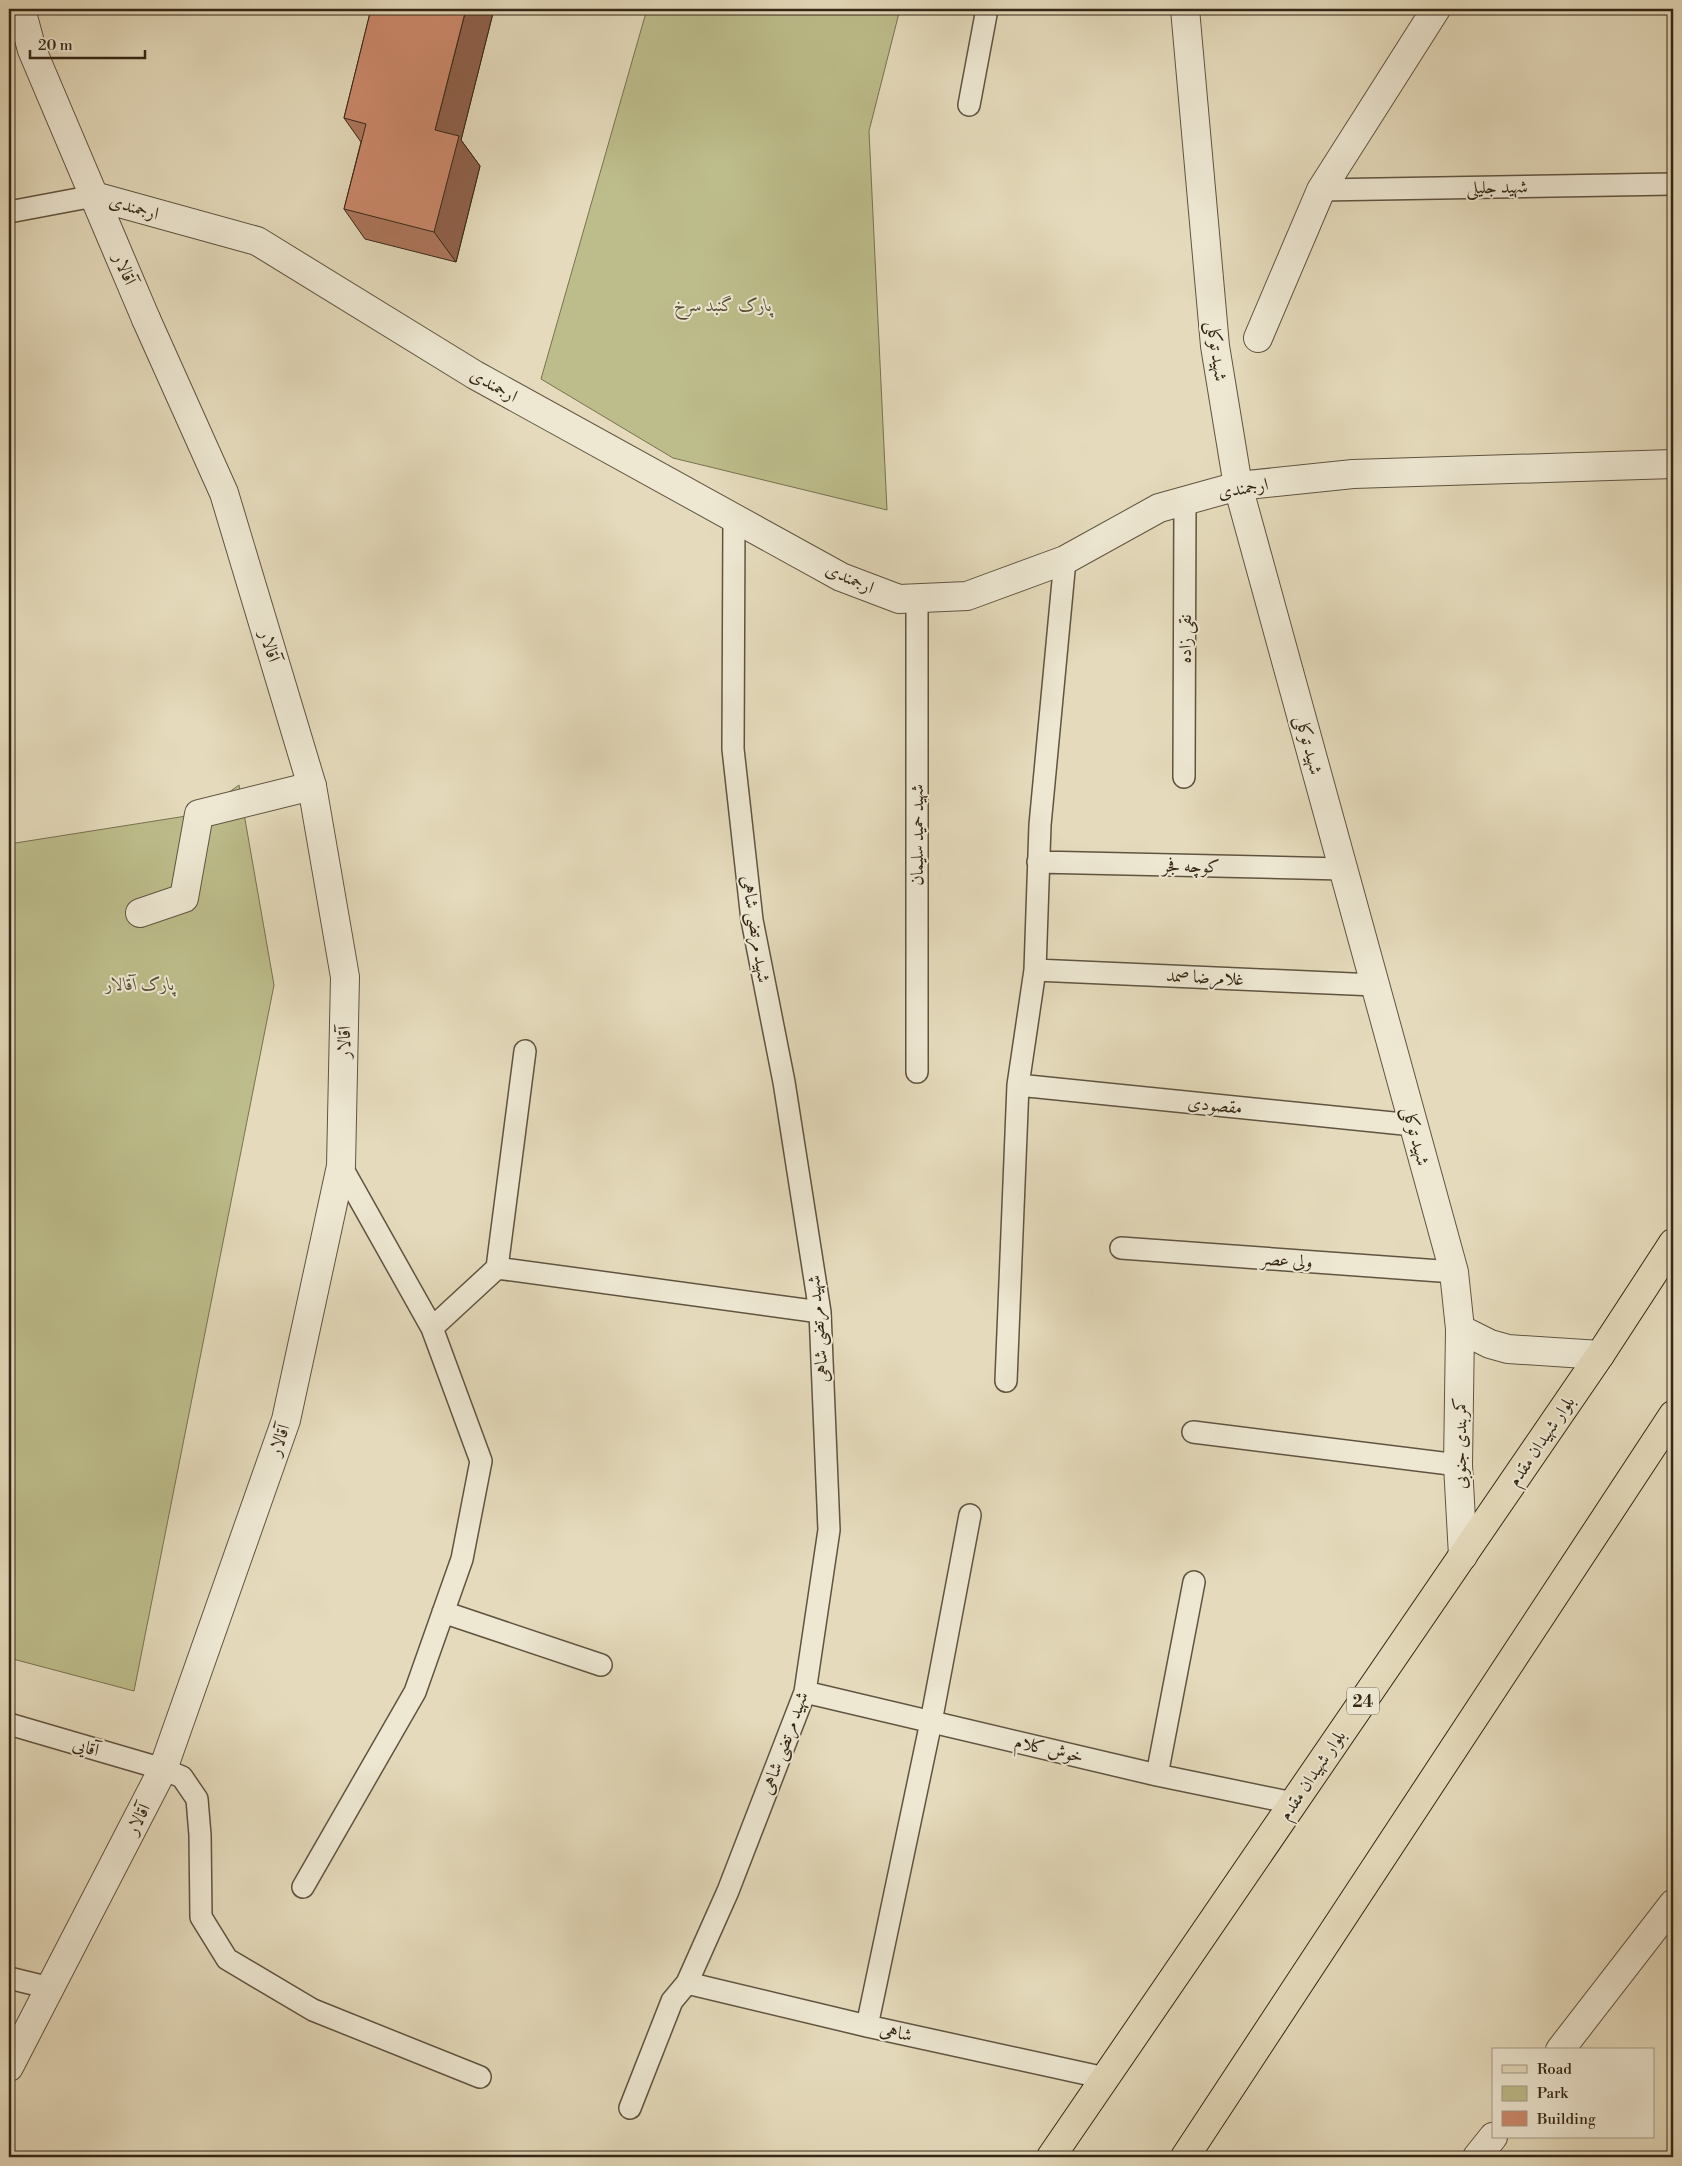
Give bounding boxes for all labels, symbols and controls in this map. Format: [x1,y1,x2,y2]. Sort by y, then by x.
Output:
scale bar [30,28,145,60]
text: 20 m [38,36,73,55]
street label: شهید جلیلی [1466,175,1528,201]
street label: ارجمندی [106,189,162,226]
street label: آقالار [107,248,142,290]
park label: پارک گنبد سرخ [674,294,774,321]
street label: شهید توکلی [1200,320,1232,383]
street label: ارجمندی [466,363,522,408]
street label: ارجمندی [1216,473,1270,504]
street label: ارجمندی [822,558,878,599]
street label: نقی زاده [1174,614,1198,664]
street label: آقالار [253,626,286,667]
street label: شهید توکلی [1289,713,1327,778]
street label: شهید حمید سلیمان [906,784,929,886]
street label: كوچه فجر [1160,854,1220,879]
street label: شهید مرتضی شاهی [735,874,775,984]
street label: غلامرضا صمد [1165,964,1244,992]
park label: پارک آقالار [104,973,176,997]
street label: آقالار [333,1024,356,1060]
street label: مقصودی [1186,1091,1243,1120]
street label: شهید توکلی [1396,1104,1434,1169]
street label: ولی عصر [1258,1247,1313,1274]
street label: شهید مرتضی شاهی [802,1274,836,1384]
street label: بلوار شهیدان مقدم [1503,1392,1583,1493]
street label: کمربندی جنوبی [1449,1397,1473,1489]
street label: آقالار [263,1419,296,1461]
street label: شهید مرتضی شاهی [755,1688,815,1798]
road number: 24 [1347,1688,1379,1714]
street label: بلوار شهیدان مقدم [1274,1726,1354,1827]
street label: خوش کلام [1011,1730,1086,1772]
street label: آقایی [70,1733,104,1763]
street label: آقالار [120,1798,157,1841]
street label: شاهی [877,2018,914,2047]
legend [1492,2048,1654,2138]
text: Road [1537,2060,1572,2079]
text: Park [1537,2084,1569,2103]
text: Building [1536,2110,1596,2129]

